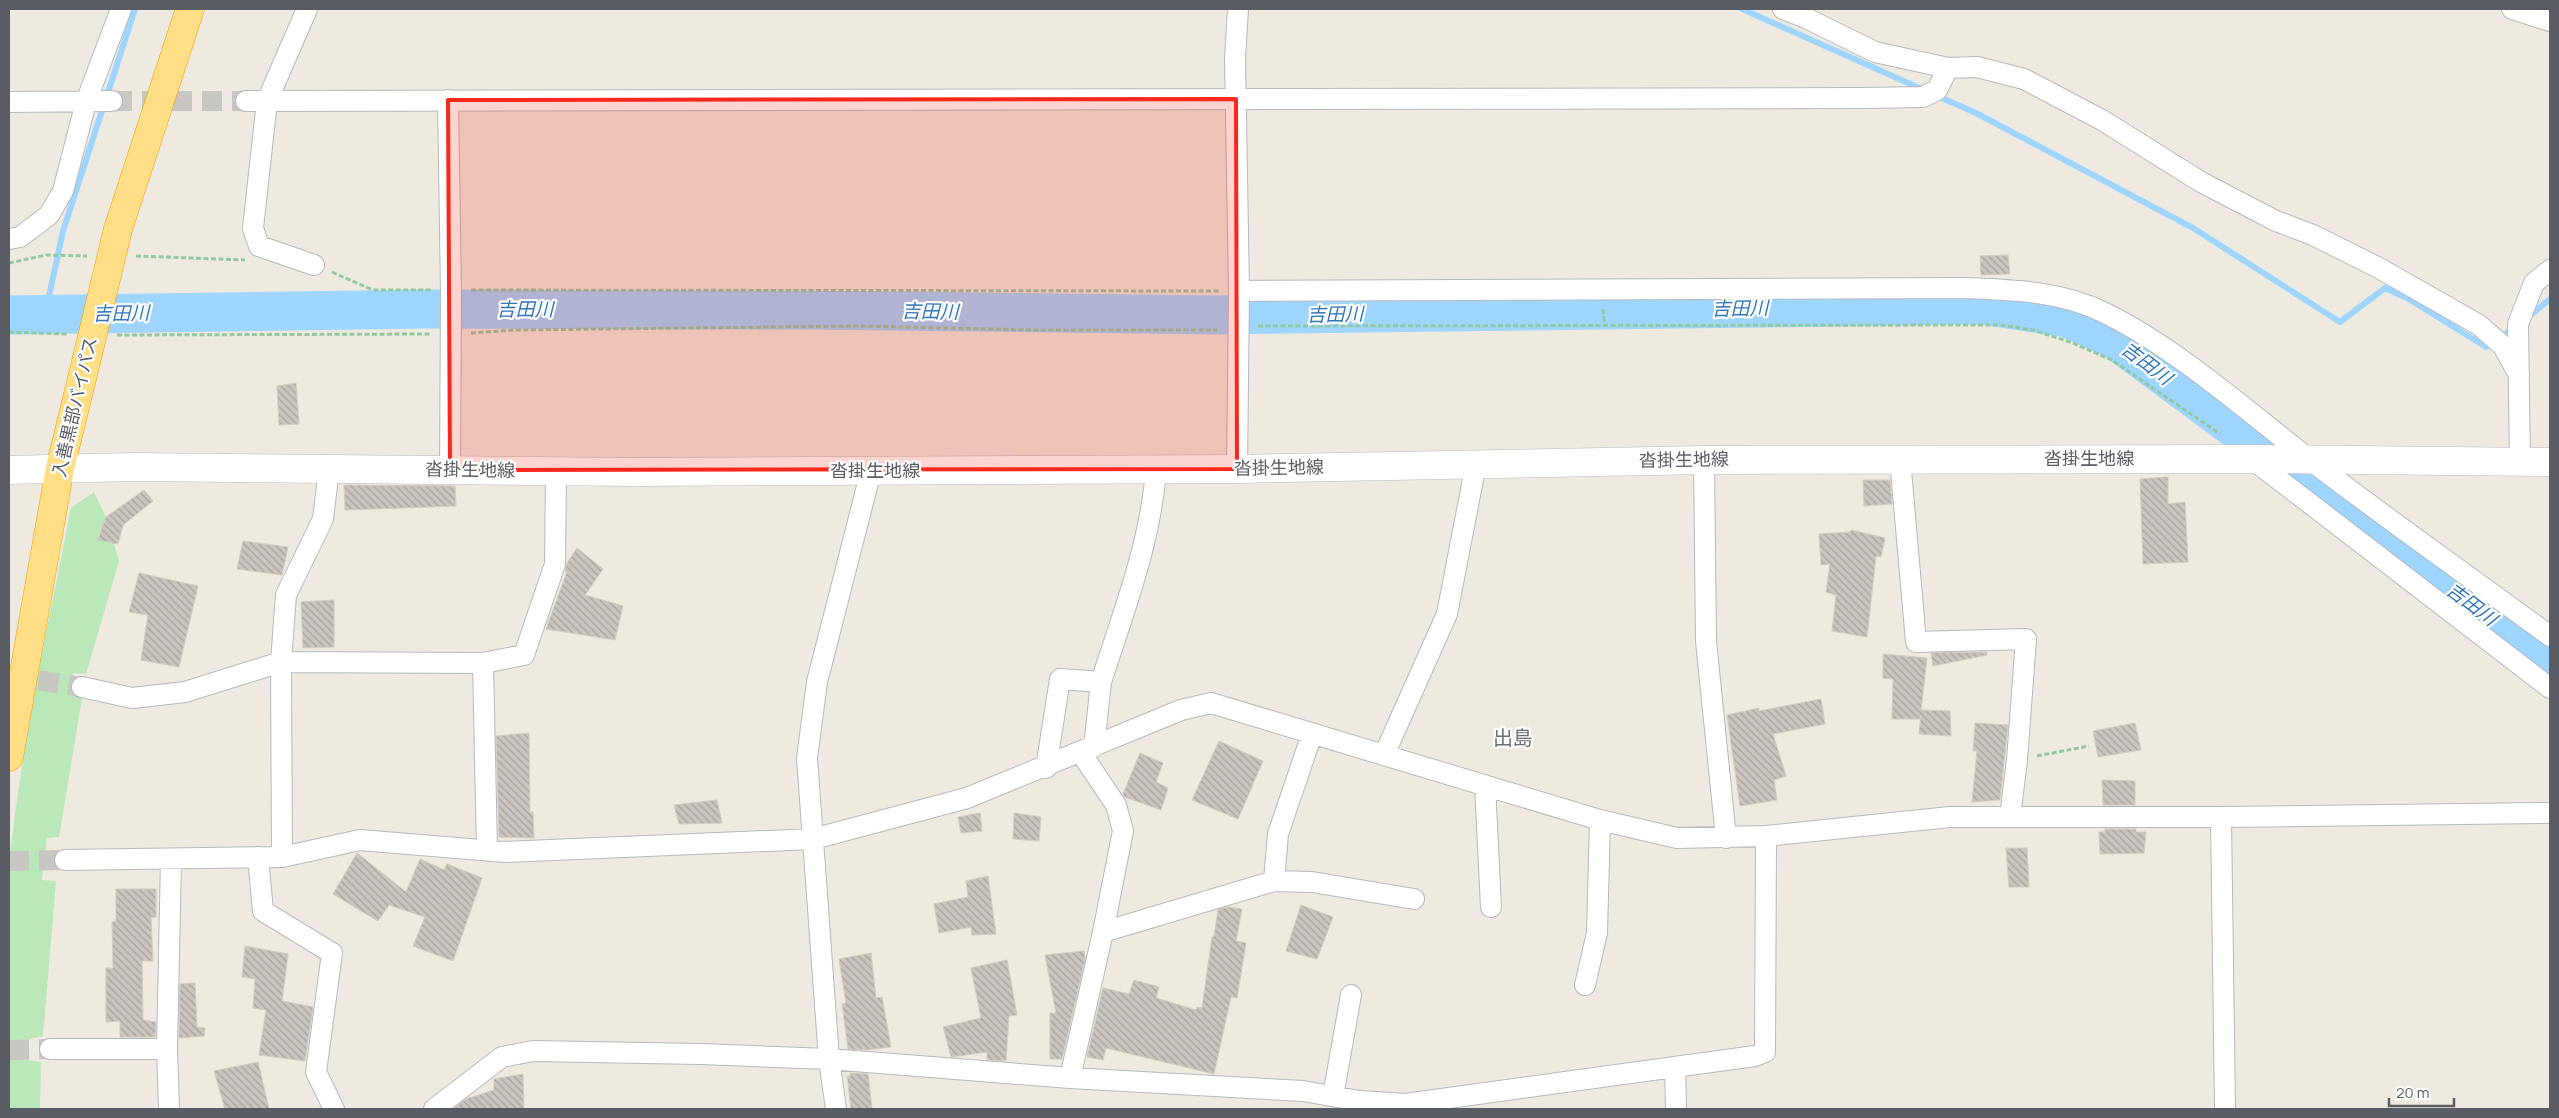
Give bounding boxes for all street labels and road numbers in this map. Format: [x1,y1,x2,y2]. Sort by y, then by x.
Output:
street label: 入善黒部バイパス [46,334,102,479]
street label: 沓掛生地線 [1639,446,1729,472]
street label: 沓掛生地線 [2044,446,2134,470]
street label: 沓掛生地線 [1234,454,1324,480]
street label: 沓掛生地線 [425,456,515,482]
street label: 沓掛生地線 [830,458,920,482]

